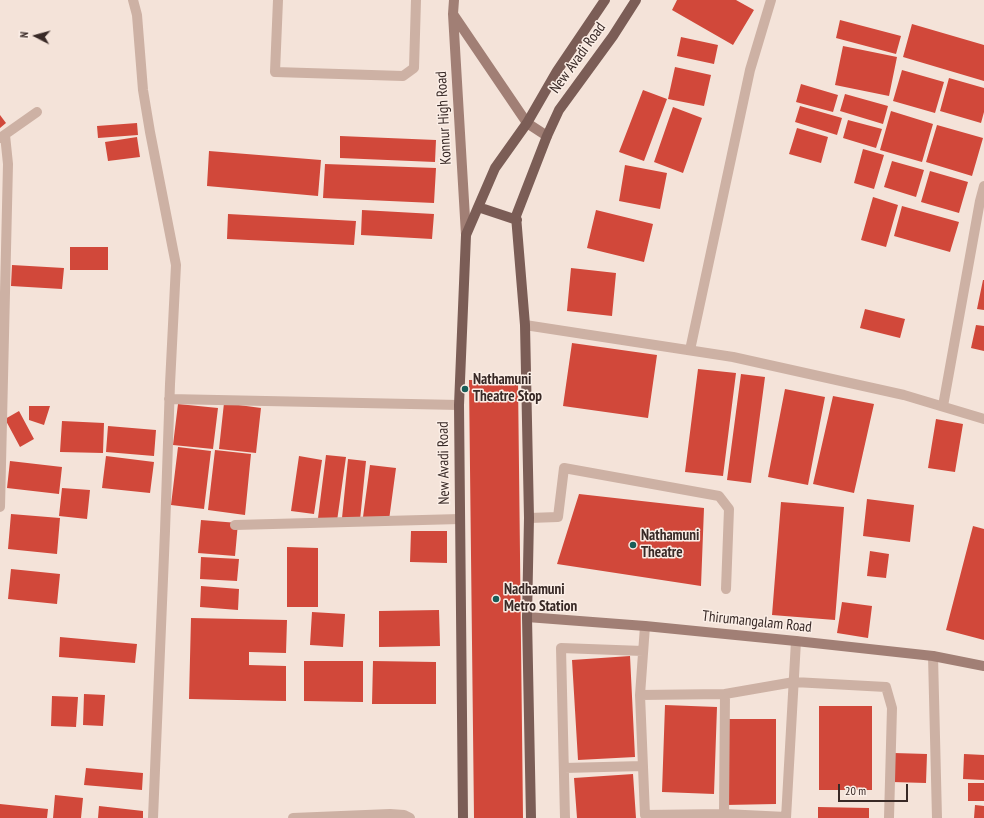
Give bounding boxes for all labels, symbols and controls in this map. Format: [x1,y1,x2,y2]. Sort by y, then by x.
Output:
north arrow [16,16,56,56]
street label: New Avadi Road [546,19,610,97]
text: N [17,31,31,38]
street label: Konnur High Road [433,71,455,165]
place label: Nathamuni Theatre Stop [473,371,542,406]
marker: Nathamuni Theatre Stop [460,384,470,394]
street label: New Avadi Road [434,421,454,505]
place label: Nathamuni Theatre [641,527,699,562]
marker: Nathamuni Theatre [628,540,638,550]
place label: Nadhamuni Metro Station [504,581,577,616]
marker: Nadhamuni Metro Station [491,594,501,604]
street label: Thirumangalam Road [701,607,813,637]
scale bar [840,776,910,802]
text: 20 m [845,783,866,798]

